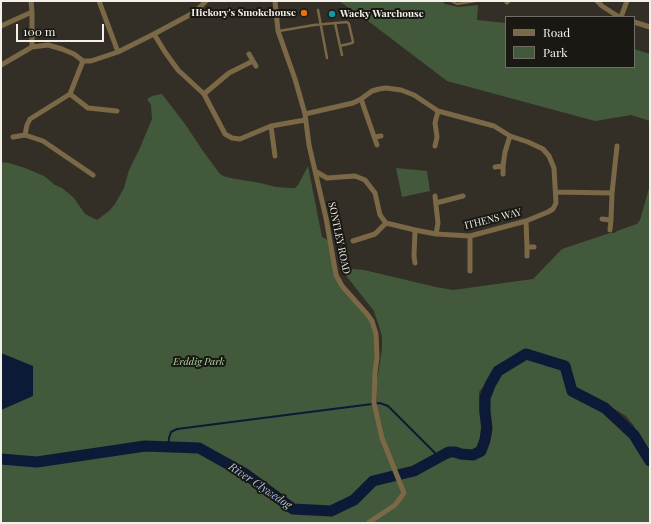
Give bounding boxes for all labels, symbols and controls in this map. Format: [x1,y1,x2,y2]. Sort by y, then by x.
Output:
place label: Hickory's Smokehouse [191,7,296,19]
marker: Hickory's Smokehouse [299,8,309,18]
place label: Wacky Warehouse [340,8,424,20]
marker: Wacky Warehouse [327,9,337,19]
scale bar [18,16,106,42]
legend [505,16,635,68]
text: 100 m [23,23,55,39]
text: Road [543,24,570,40]
text: Park [543,44,568,60]
street label: SONTLEY ROAD [325,201,353,275]
street label: ITHENS WAY [463,206,523,232]
park label: Erddig Park [173,356,225,368]
water label: River Clywedog [226,460,294,512]

